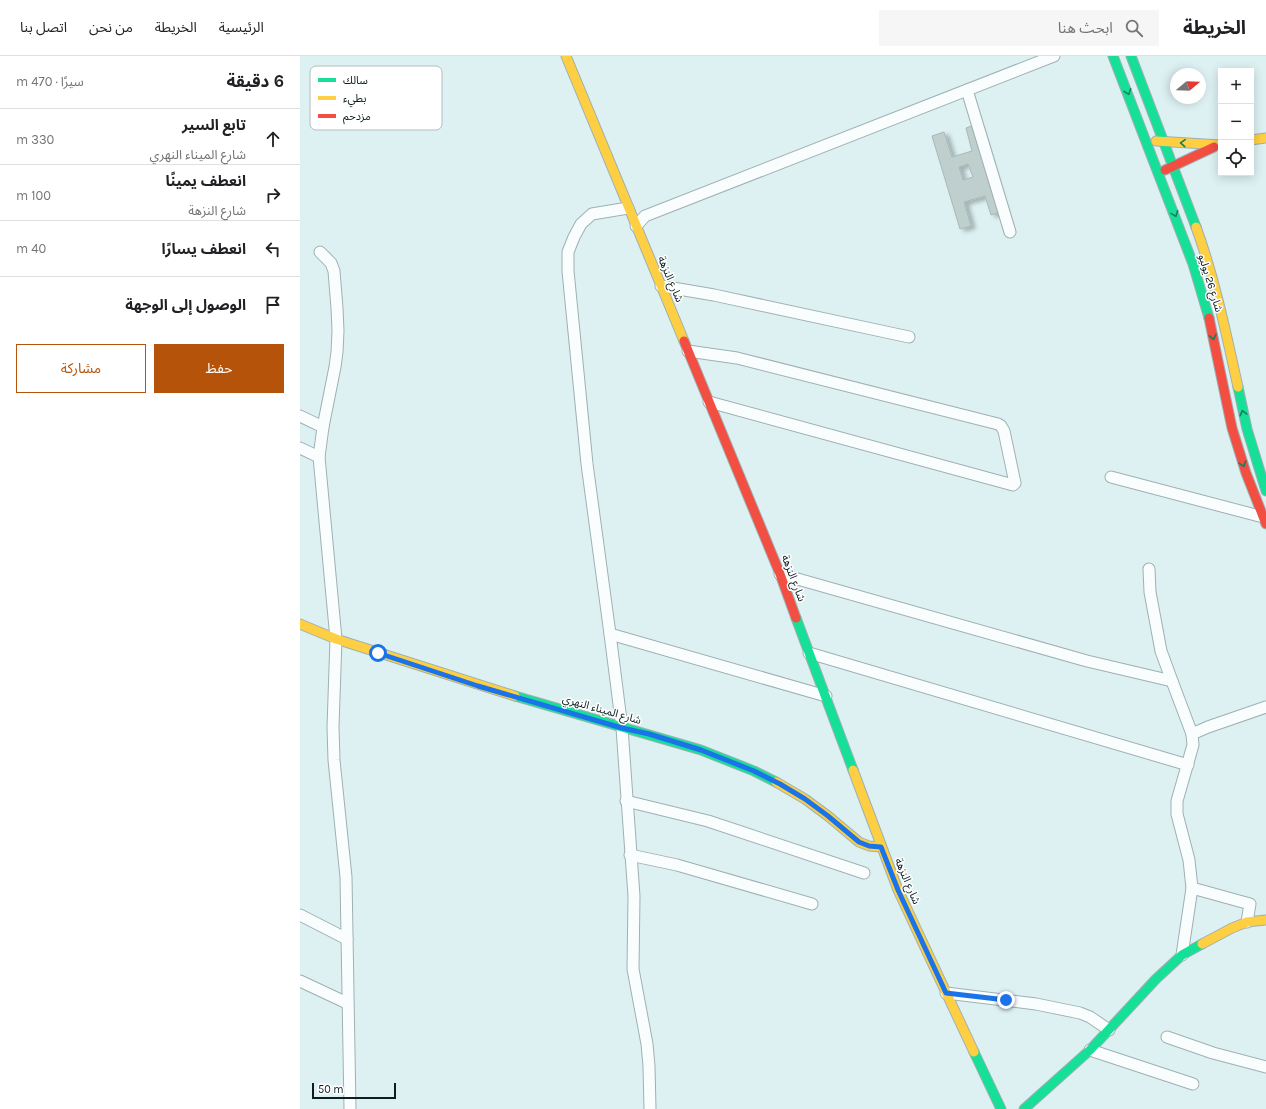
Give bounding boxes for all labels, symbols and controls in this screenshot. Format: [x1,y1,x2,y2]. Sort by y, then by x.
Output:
search box [879,10,1159,46]
icon: search [1123,17,1145,39]
text: الخريطة [1183,17,1246,39]
text: اتصل بنا [20,19,67,36]
text: من نحن [89,19,133,36]
text: الخريطة [155,19,197,36]
text: الرئيسية [219,19,264,36]
text: ابحث هنا [1058,19,1113,37]
legend [310,66,442,130]
north arrow [1170,68,1206,104]
map controls [1218,68,1254,176]
button: + [1218,68,1254,104]
text: 6 دقيقة [227,71,284,91]
text: سيرًا · 470 m [16,74,84,89]
text: سالك [343,74,368,87]
one-way arrow [1123,89,1131,96]
text: بطيء [343,92,366,108]
button: − [1218,104,1254,140]
text: مزدحم [343,110,371,125]
text: تابع السير [182,116,246,134]
icon: ahead [262,128,284,150]
text: 330 m [16,132,54,147]
one-way arrow [1180,139,1186,148]
button: locate [1218,140,1254,176]
text: شارع الميناء النهري [150,147,246,162]
text: انعطف يمينًا [166,172,246,190]
icon: right [262,184,284,206]
text: 100 m [16,188,51,203]
text: شارع النزهة [188,203,246,218]
one-way arrow [1170,210,1178,217]
icon: left [262,238,284,260]
text: انعطف يسارًا [162,240,246,258]
text: 40 m [16,241,46,256]
street label: شارع 26 يوليو [1195,253,1226,314]
street label: شارع النزهة [654,254,686,305]
icon: arrive [262,294,284,316]
text: الوصول إلى الوجهة [125,296,246,314]
one-way arrow [1209,334,1217,341]
button: مشاركة [16,344,146,393]
button: حفظ [154,344,284,393]
one-way arrow [1239,410,1247,416]
one-way arrow [1238,460,1247,467]
street label: شارع النزهة [778,553,808,604]
route start [369,644,387,662]
street label: شارع الميناء النهري [560,692,643,730]
street label: شارع النزهة [891,856,923,907]
route end [997,991,1015,1009]
scale bar [312,1081,396,1100]
text: 50 m [318,1083,344,1096]

